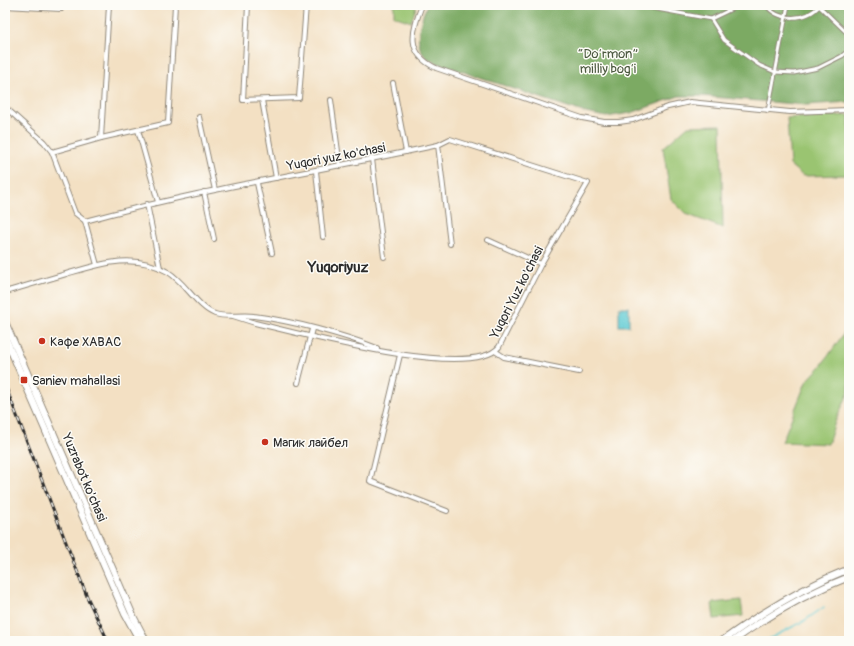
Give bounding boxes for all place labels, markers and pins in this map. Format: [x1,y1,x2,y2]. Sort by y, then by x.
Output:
place label: Кафе ХАВАС [50,334,121,350]
marker: Кафе ХАВАС [37,336,47,346]
place label: Saniev mahallasi [32,373,120,389]
marker: Saniev mahallasi [19,375,29,385]
place label: Магик лайбел [273,435,348,451]
marker: Магик лайбел [260,437,270,447]

